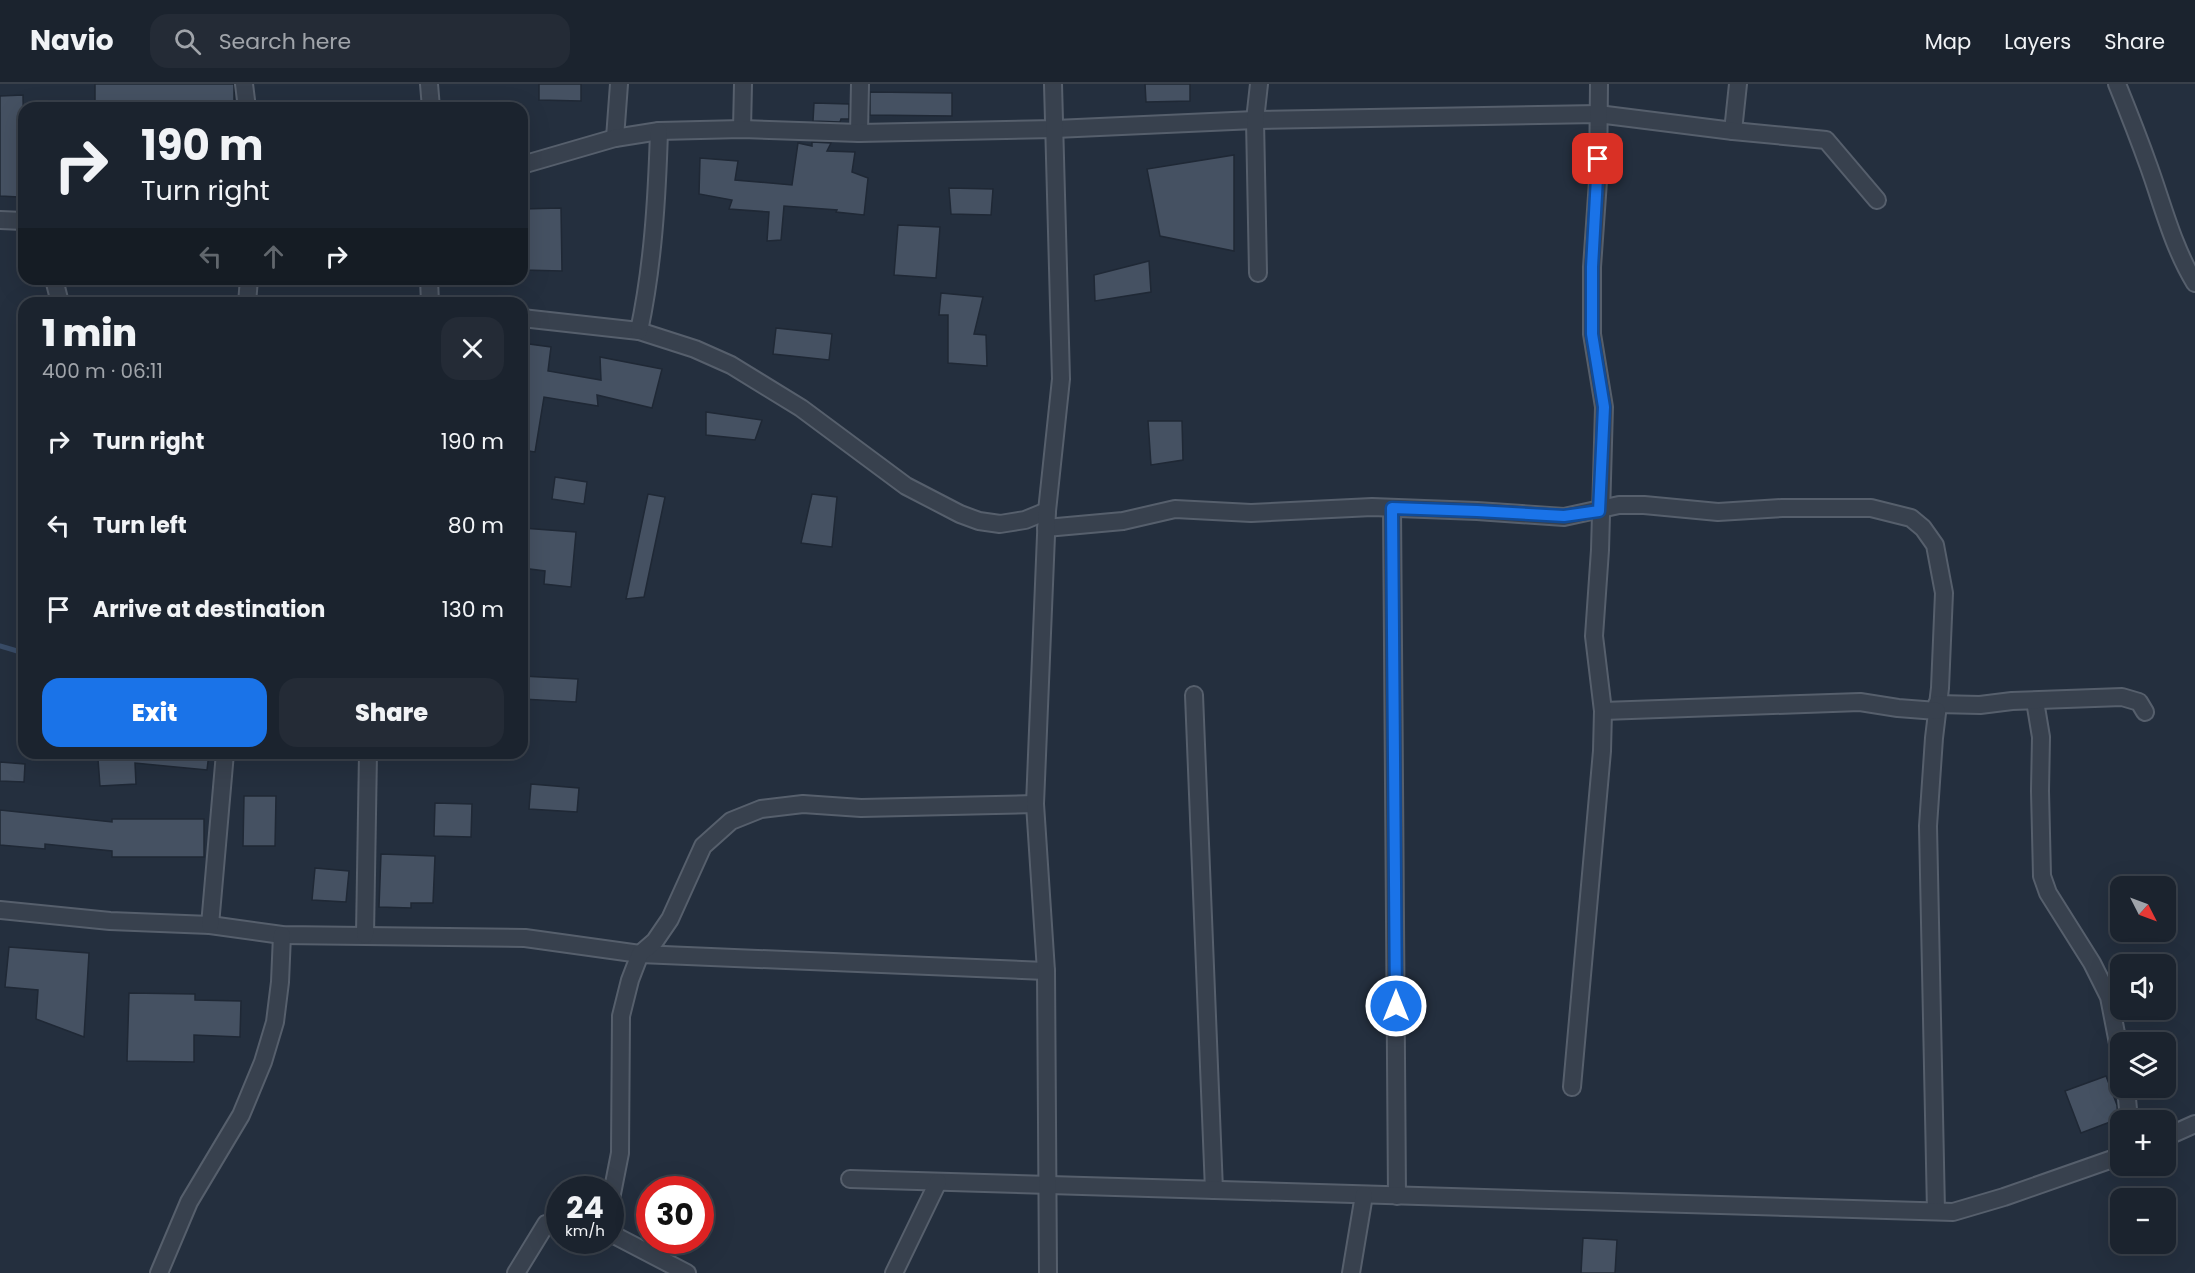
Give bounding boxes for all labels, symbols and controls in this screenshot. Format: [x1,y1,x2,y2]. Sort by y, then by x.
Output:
search box [150,14,570,68]
text: Navio [30,21,114,60]
icon: search [171,25,204,58]
text: Search here [219,26,351,57]
text: Map [1925,27,1971,56]
text: Layers [2004,27,2071,56]
text: Share [2104,27,2165,56]
text: 190 m [141,116,263,175]
icon: right [42,126,120,204]
pin [1572,133,1623,184]
icon: arrive [1581,142,1614,175]
text: Turn right [141,172,270,209]
icon: left [194,240,227,273]
icon: ahead [257,240,290,273]
icon: right [320,240,353,273]
text: 1 min [42,308,137,359]
button: close [441,317,504,380]
text: 400 m · 06:11 [42,357,163,385]
icon: right [42,425,75,458]
text: Turn right [93,426,204,457]
text: 190 m [441,426,504,457]
icon: left [42,509,75,542]
text: Turn left [93,510,187,541]
text: 80 m [448,510,504,541]
icon: arrive [42,593,75,626]
text: Arrive at destination [93,594,325,625]
text: 130 m [442,594,504,625]
button: Exit [42,678,267,747]
button: Share [279,678,504,747]
north arrow [2110,876,2176,942]
map controls [2110,876,2176,1254]
button: sound [2110,954,2176,1020]
position arrow [1364,974,1428,1038]
button: layers [2110,1032,2176,1098]
button: + [2110,1110,2176,1176]
speed limit sign: 30 [636,1176,714,1254]
text: 24 [566,1186,604,1229]
button: − [2110,1188,2176,1254]
text: km/h [565,1220,605,1241]

